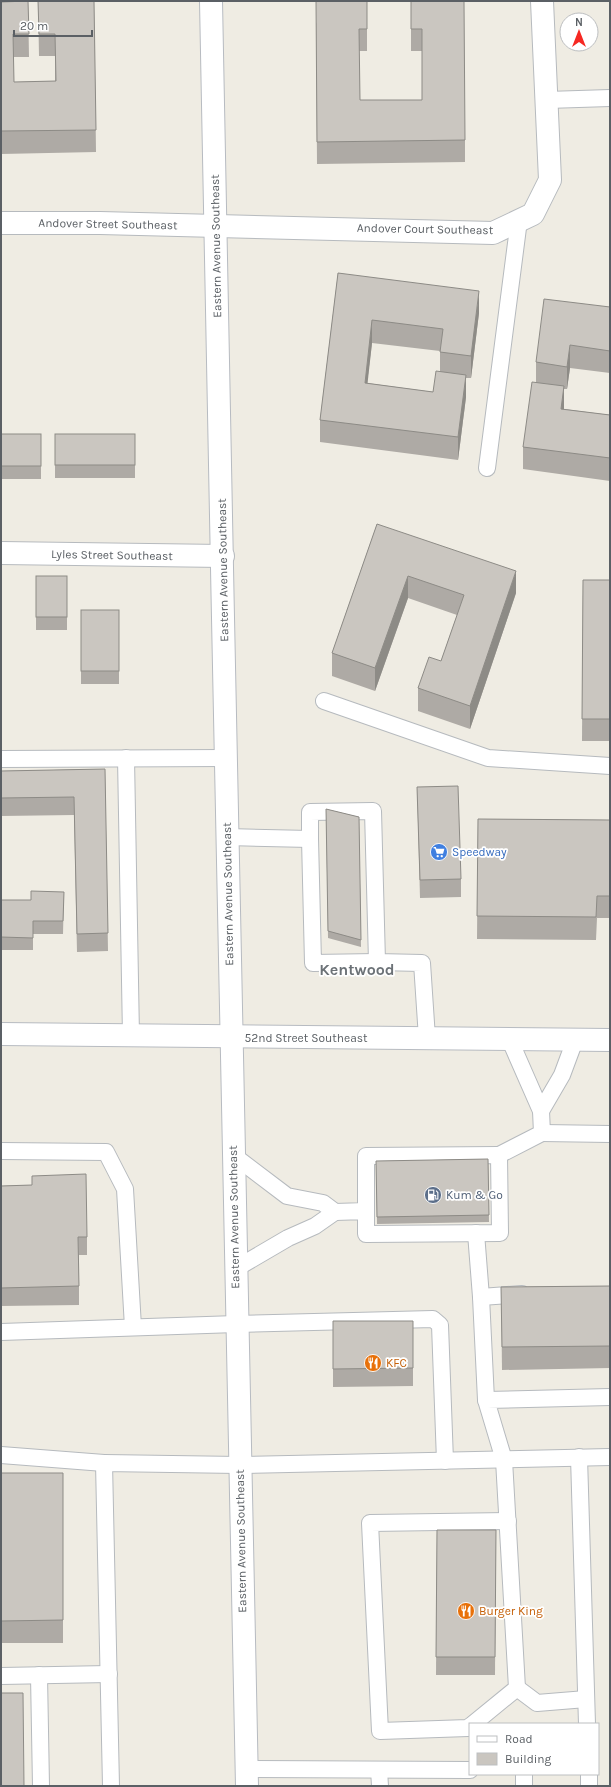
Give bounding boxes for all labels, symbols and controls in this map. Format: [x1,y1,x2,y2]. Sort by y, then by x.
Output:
scale bar [14,12,92,38]
north arrow [559,12,599,52]
text: N [575,16,583,29]
text: 20 m [20,19,48,33]
street label: Eastern Avenue Southeast [208,174,224,318]
street label: Andover Street Southeast [38,216,178,232]
street label: Andover Court Southeast [357,221,494,237]
street label: Eastern Avenue Southeast [215,498,231,642]
street label: Lyles Street Southeast [51,547,173,563]
street label: Eastern Avenue Southeast [220,822,236,966]
supermarket icon: Speedway [429,842,449,862]
place label: Speedway [452,845,507,859]
district label: Kentwood [319,960,395,979]
street label: 52nd Street Southeast [244,1031,368,1045]
street label: Eastern Avenue Southeast [226,1145,242,1289]
fuel station icon: Kum & Go [423,1185,443,1205]
place label: Kum & Go [446,1188,503,1202]
restaurant icon: KFC [363,1353,383,1373]
place label: KFC [386,1356,407,1370]
street label: Eastern Avenue Southeast [233,1469,249,1613]
restaurant icon: Burger King [456,1601,476,1621]
place label: Burger King [479,1604,543,1618]
legend [469,1723,599,1775]
text: Road [505,1732,533,1746]
text: Building [505,1752,552,1766]

